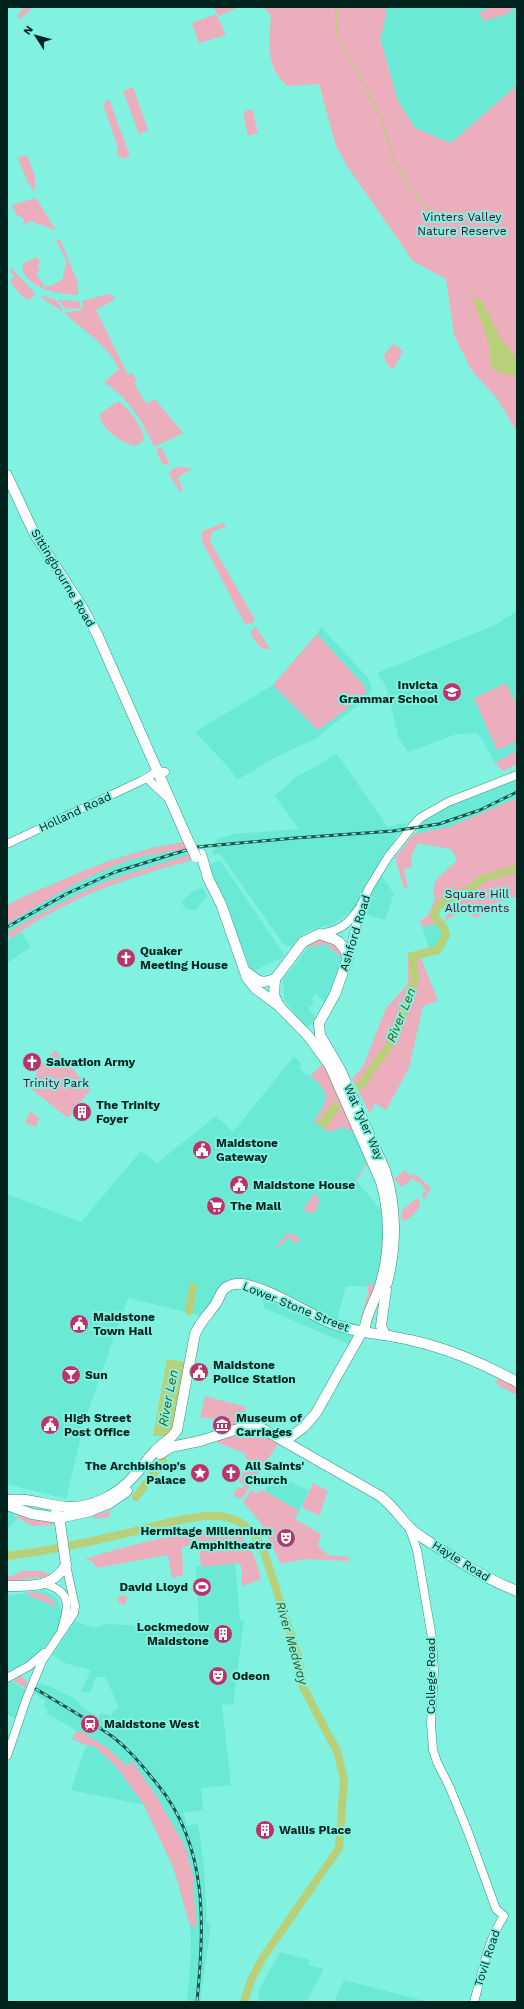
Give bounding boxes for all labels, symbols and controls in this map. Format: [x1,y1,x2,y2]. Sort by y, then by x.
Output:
north arrow [16,16,56,56]
text: N [21,23,36,38]
park label: Vinters Valley Nature Reserve [417,210,507,238]
street label: Sittingbourne Road [28,526,98,630]
place label: Invicta Grammar School [339,678,438,706]
school or university icon: Invicta Grammar School [441,681,463,703]
street label: Holland Road [37,789,113,835]
park label: Square Hill Allotments [445,887,510,915]
street label: Ashford Road [337,893,373,973]
place label: Quaker Meeting House [140,944,228,972]
church icon: Quaker Meeting House [115,947,137,969]
water label: River Len [383,985,419,1044]
church icon: Salvation Army [21,1051,43,1073]
place label: Salvation Army [46,1055,136,1069]
park label: Trinity Park [23,1076,89,1090]
street label: Wat Tyler Way [341,1082,387,1163]
place label: The Trinity Foyer [96,1098,160,1126]
building icon: The Trinity Foyer [71,1101,93,1123]
place label: Maidstone Gateway [216,1136,278,1164]
public building icon: Maidstone Gateway [191,1139,213,1161]
public building icon: Maidstone House [228,1174,250,1196]
place label: Maidstone House [253,1178,355,1192]
supermarket icon: The Mall [205,1195,227,1217]
place label: The Mall [230,1199,281,1213]
street label: Lower Stone Street [241,1279,351,1335]
place label: Maidstone Town Hall [93,1310,155,1338]
public building icon: Maidstone Town Hall [68,1313,90,1335]
place label: Maidstone Police Station [213,1358,296,1386]
public building icon: Maidstone Police Station [188,1361,210,1383]
bar icon: Sun [60,1364,82,1386]
place label: Sun [85,1368,108,1382]
water label: River Len [155,1368,181,1428]
place label: High Street Post Office [64,1411,132,1439]
place label: Museum of Carriages [236,1411,302,1439]
public building icon: High Street Post Office [39,1414,61,1436]
museum icon: Museum of Carriages [211,1414,233,1436]
place label: The Archbishop's Palace [85,1459,187,1487]
place label: All Saints' Church [245,1459,304,1487]
place icon: The Archbishop's Palace [189,1462,211,1484]
church icon: All Saints' Church [220,1462,242,1484]
place label: Hermitage Millennium Amphitheatre [140,1524,272,1552]
theatre icon: Hermitage Millennium Amphitheatre [275,1527,297,1549]
street label: Hayle Road [430,1538,492,1584]
sports icon: David Lloyd [191,1576,213,1598]
place label: David Lloyd [119,1580,188,1594]
water label: River Medway [273,1600,311,1688]
place label: Lockmedow Maidstone [137,1620,209,1648]
building icon: Lockmedow Maidstone [212,1623,234,1645]
street label: College Road [424,1638,438,1714]
theatre icon: Odeon [207,1665,229,1687]
place label: Odeon [232,1669,270,1683]
station icon: Maidstone West [79,1713,101,1735]
place label: Maidstone West [104,1717,200,1731]
building icon: Wallis Place [254,1819,276,1841]
place label: Wallis Place [279,1823,351,1837]
street label: Tovil Road [471,1928,503,1988]

